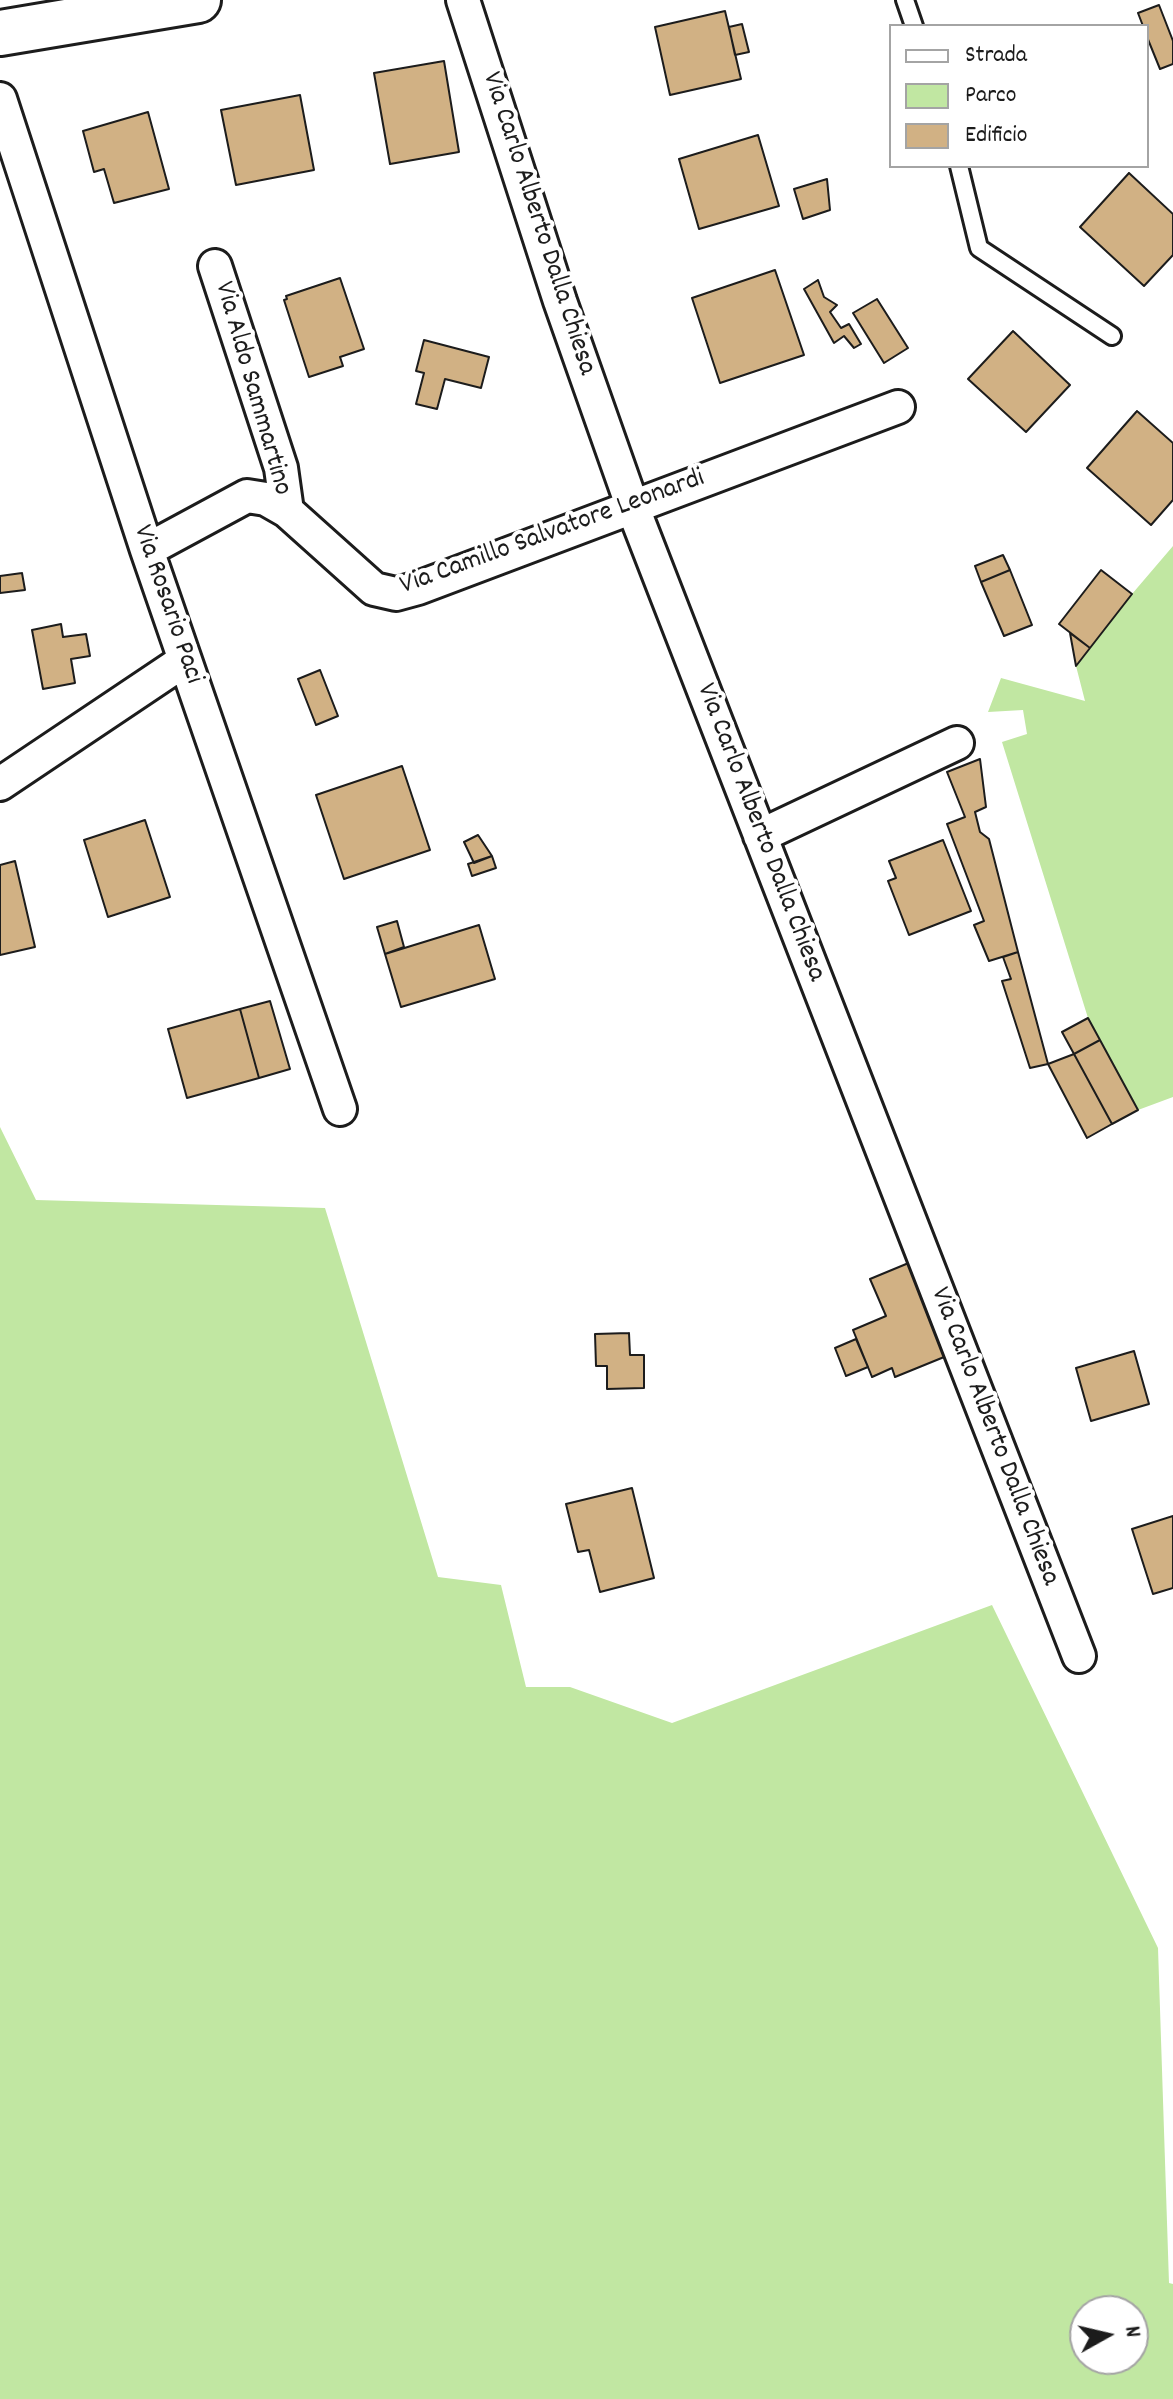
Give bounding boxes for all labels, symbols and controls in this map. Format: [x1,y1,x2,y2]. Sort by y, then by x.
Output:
legend [889,24,1149,168]
text: Strada [965,39,1027,73]
street label: Via Carlo Alberto Dalla Chiesa [472,68,602,380]
text: Parco [965,79,1016,113]
text: Edificio [965,119,1027,153]
street label: Via Aldo Sammartino [204,278,298,500]
street label: Via Camillo Salvatore Leonardi [396,463,710,605]
street label: Via Rosario Paci [123,521,209,689]
street label: Via Carlo Alberto Dalla Chiesa [687,679,831,987]
street label: Via Carlo Alberto Dalla Chiesa [921,1283,1065,1591]
north arrow [1069,2295,1149,2375]
text: N [1115,2324,1147,2339]

